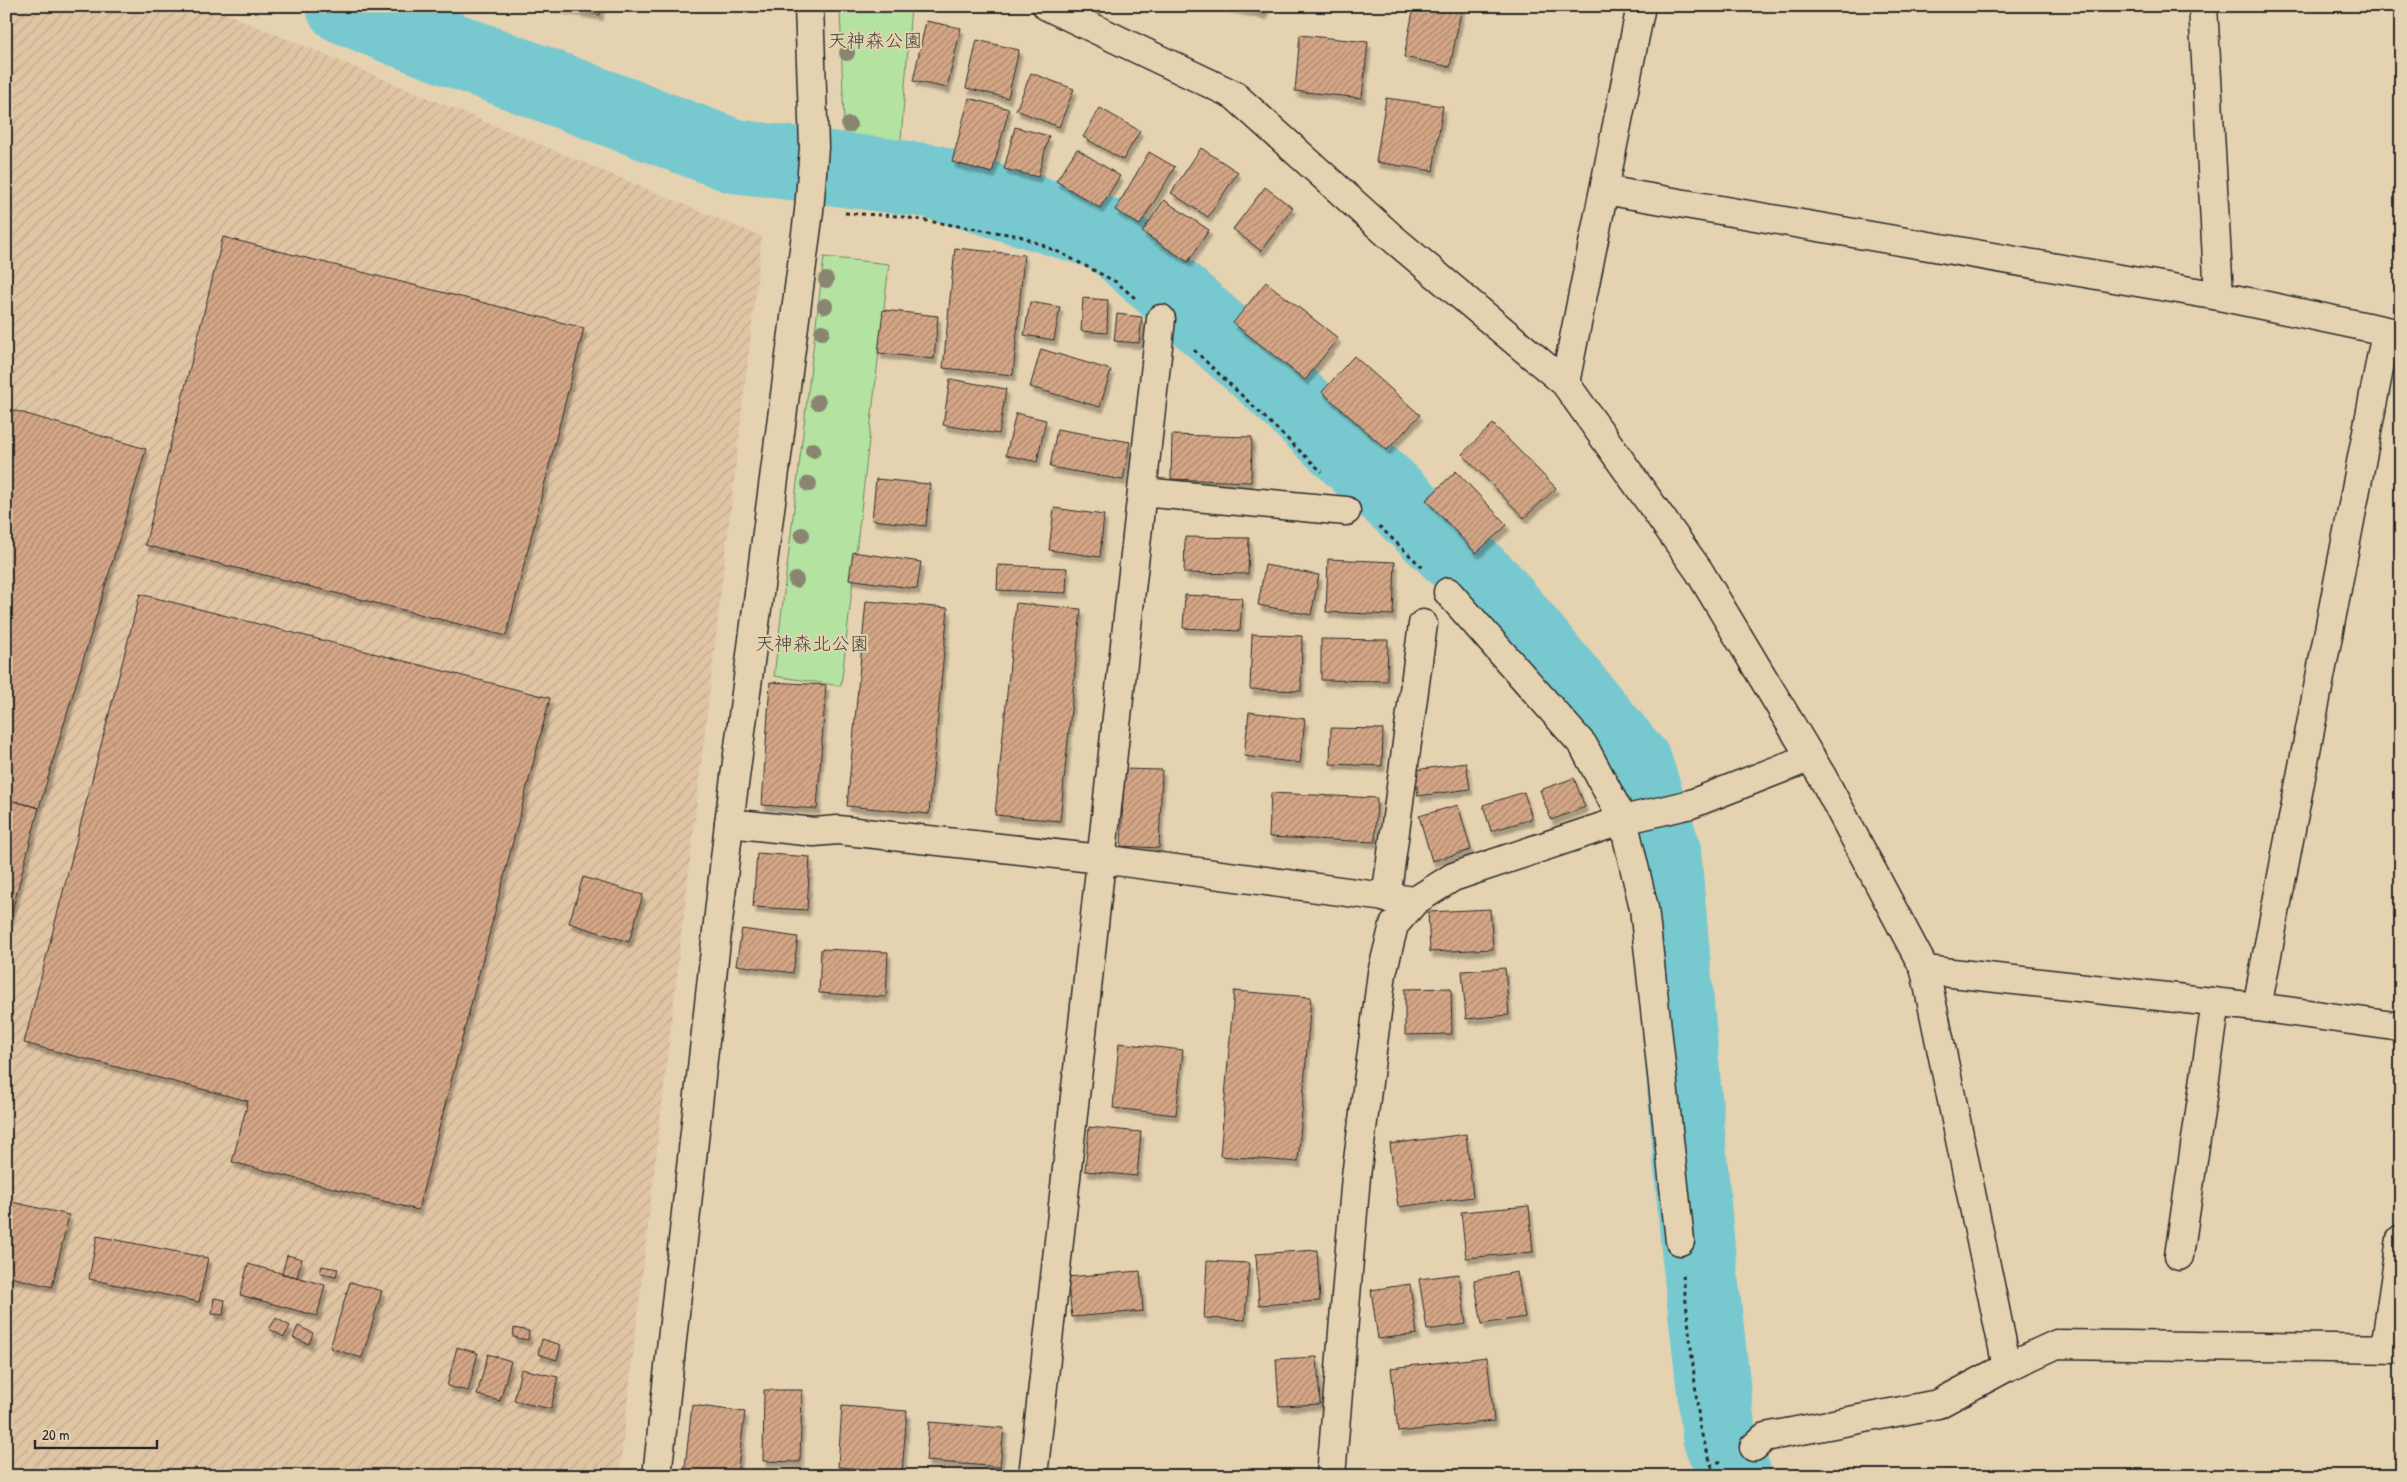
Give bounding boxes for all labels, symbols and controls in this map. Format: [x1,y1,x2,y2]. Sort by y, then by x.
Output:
park label: 天神森公園 [827,27,923,53]
park label: 天神森北公園 [755,630,869,656]
scale bar [35,1417,158,1449]
text: 20 m [42,1424,69,1445]

